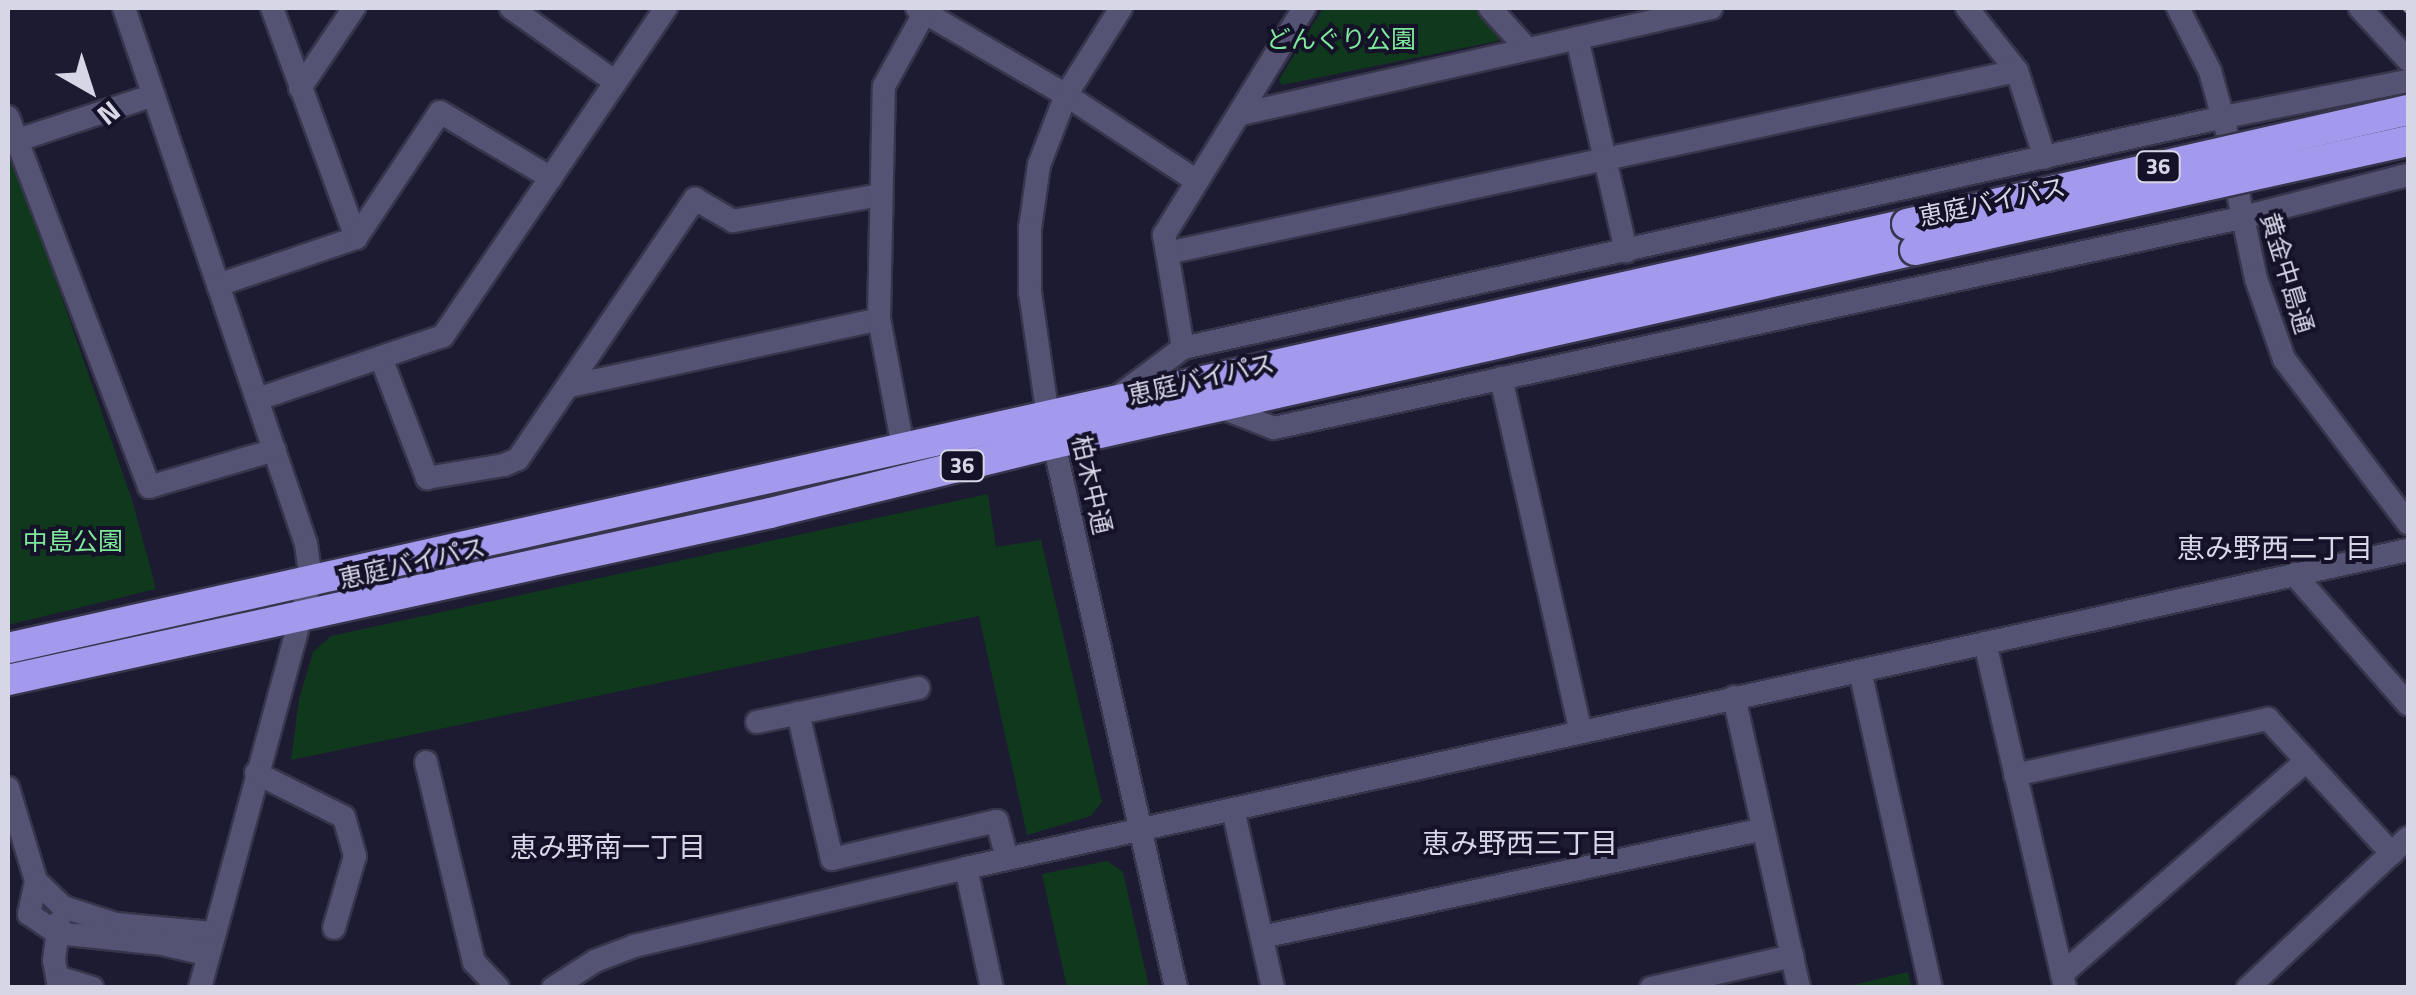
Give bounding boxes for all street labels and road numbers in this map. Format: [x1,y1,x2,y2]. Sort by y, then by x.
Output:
road number: 36 [2136,150,2180,184]
street label: 恵庭バイパス [1916,172,2068,232]
street label: 黄金中島通 [2254,209,2320,337]
street label: 恵庭バイパス [1125,348,1277,410]
street label: 柏木中通 [1066,433,1118,537]
road number: 36 [940,449,984,483]
street label: 恵庭バイパス [336,532,488,594]

